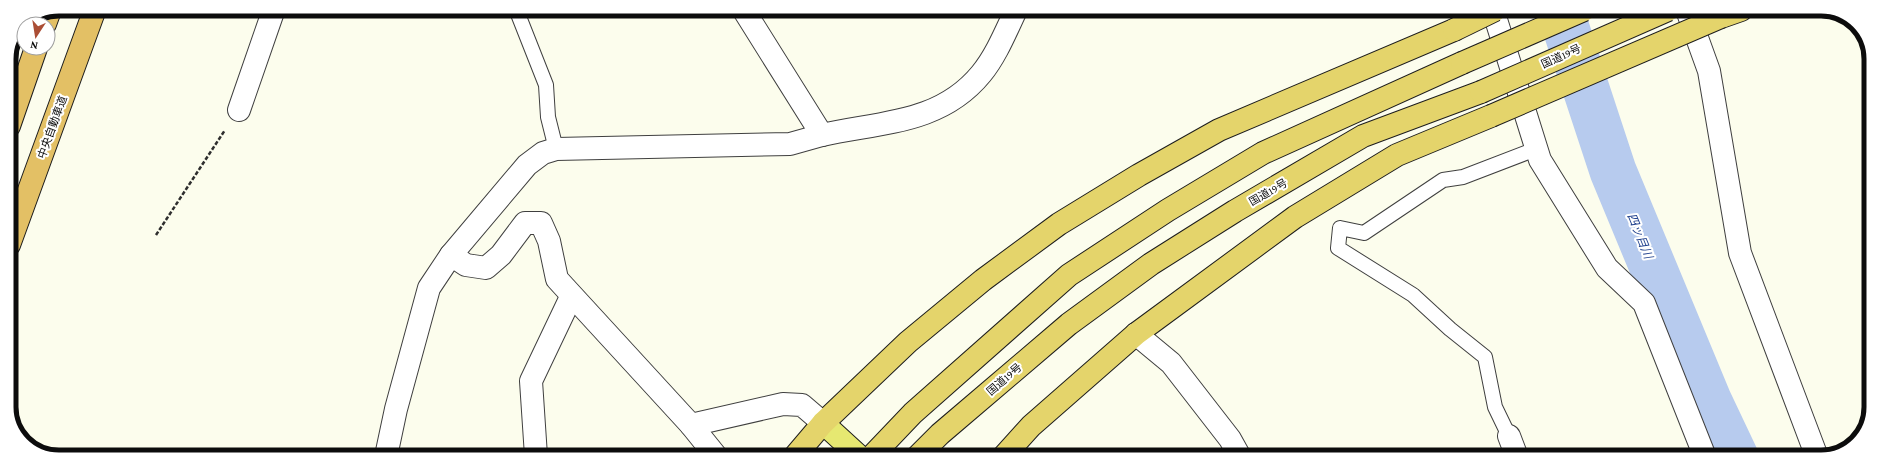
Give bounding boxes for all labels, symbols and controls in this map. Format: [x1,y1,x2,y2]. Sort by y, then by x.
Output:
north arrow [16,16,56,56]
text: N [29,39,39,52]
street label: 国道19号 [1539,42,1583,70]
street label: 中央自動車道 [35,94,69,160]
street label: 国道19号 [1247,176,1289,208]
water label: 四ッ目川 [1625,211,1656,263]
street label: 国道19号 [984,361,1024,397]

